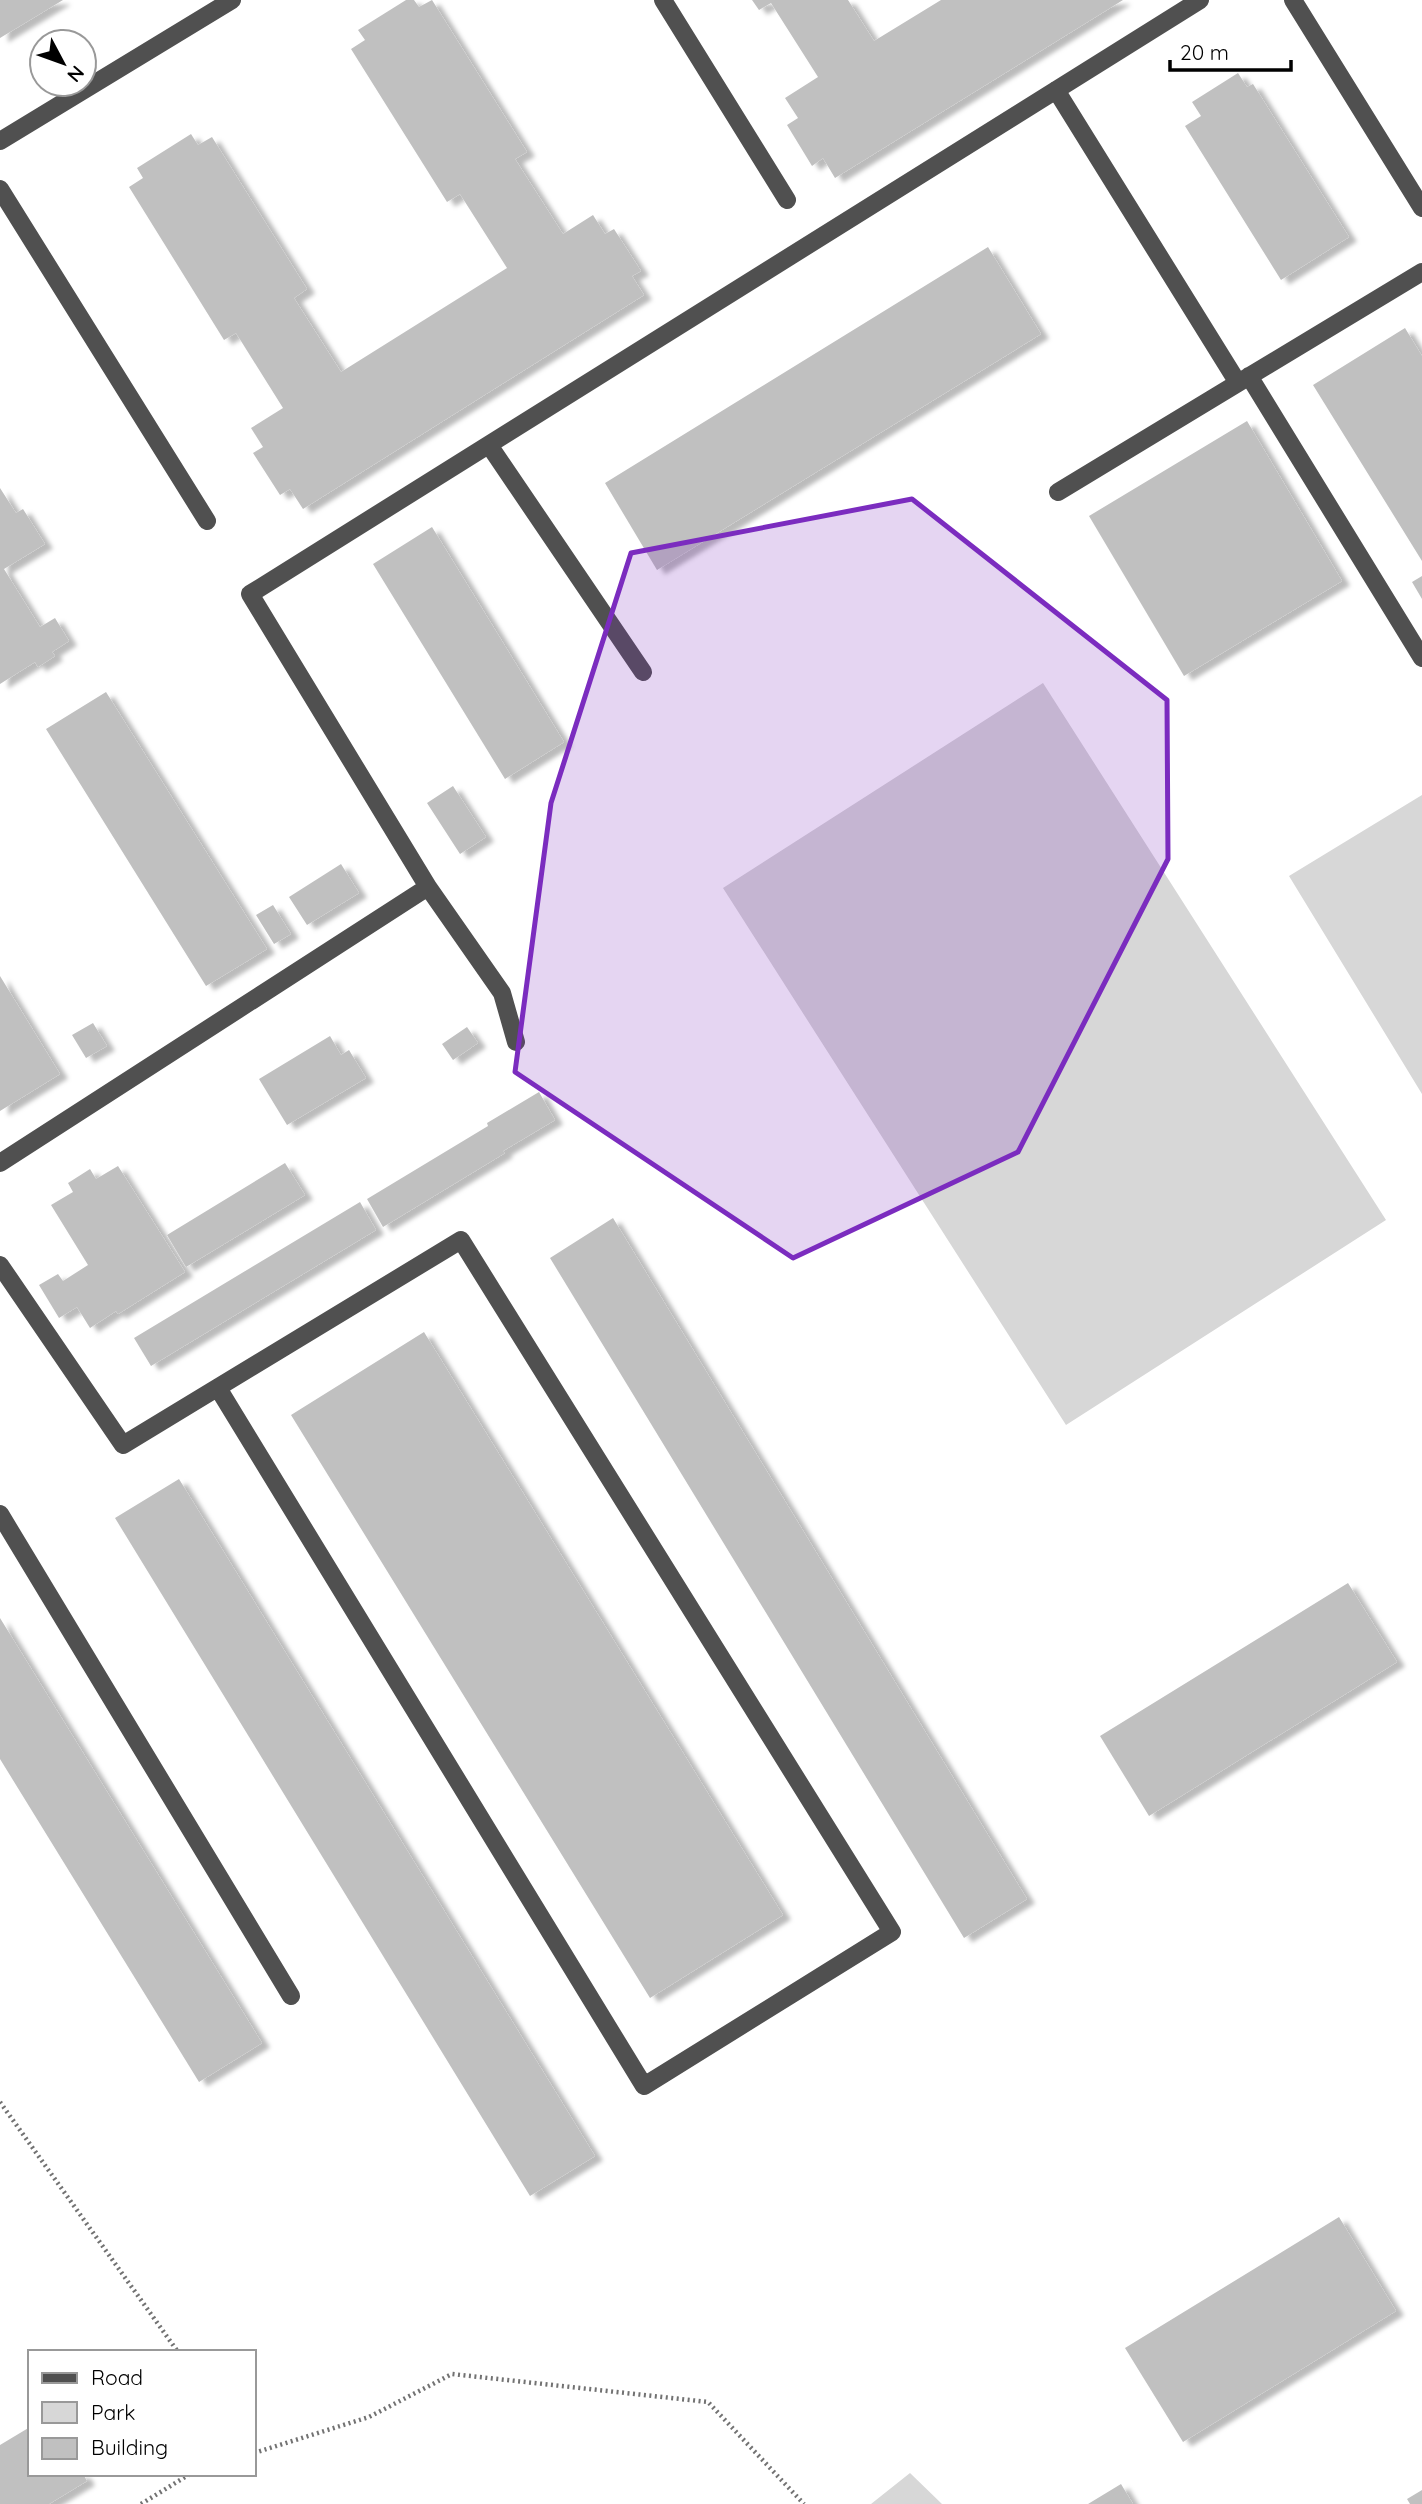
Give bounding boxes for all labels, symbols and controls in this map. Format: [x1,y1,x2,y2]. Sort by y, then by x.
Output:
north arrow [28,28,98,98]
scale bar [1170,28,1291,72]
text: 20 m [1180,39,1229,65]
text: N [62,61,89,87]
legend [28,2350,256,2476]
text: Road [91,2364,143,2390]
text: Park [91,2399,135,2425]
text: Building [91,2434,168,2460]

